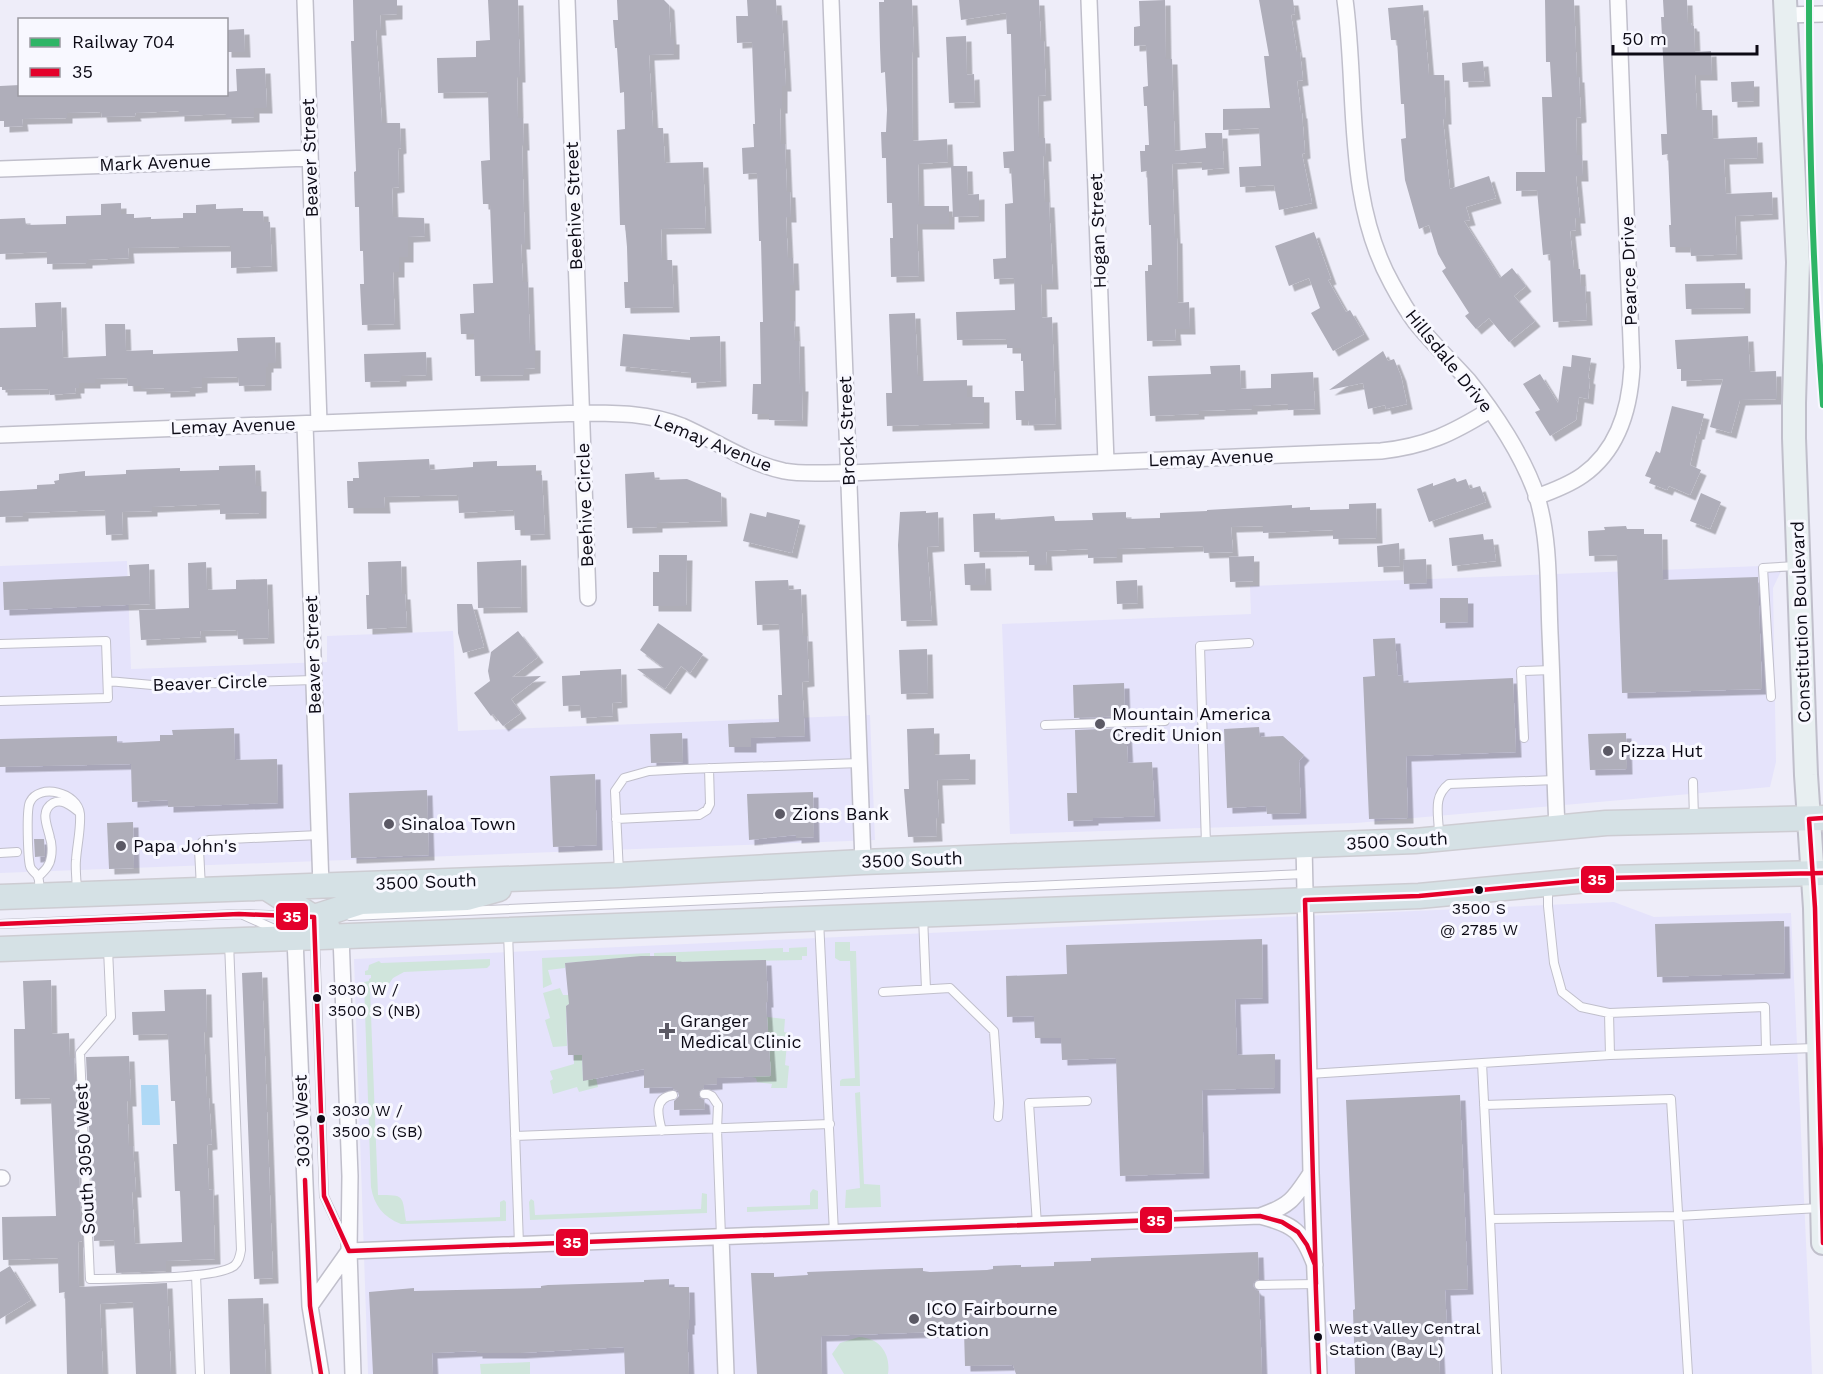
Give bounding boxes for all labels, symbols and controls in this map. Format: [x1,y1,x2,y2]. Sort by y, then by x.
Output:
legend [18,18,228,96]
scale bar [1613,18,1757,56]
text: 50 m [1622,28,1667,49]
text: Railway 704 [72,31,175,52]
text: 35 [72,61,93,82]
street label: Beaver Street [297,98,322,218]
street label: Beehive Street [561,141,586,271]
street label: Mark Avenue [99,150,211,175]
street label: Hogan Street [1085,173,1110,289]
street label: Pearce Drive [1616,216,1641,326]
street label: Hillsdale Drive [1401,305,1497,417]
street label: Brock Street [834,375,859,486]
street label: Lemay Avenue [651,409,775,476]
street label: Lemay Avenue [170,413,296,438]
street label: Beehive Circle [572,442,597,568]
street label: Lemay Avenue [1148,445,1274,470]
street label: Constitution Boulevard [1786,521,1815,723]
street label: Beaver Street [300,595,325,715]
street label: Beaver Circle [152,670,268,695]
place label: Mountain America Credit Union [1112,703,1271,745]
marker: Mountain America Credit Union [1093,717,1107,731]
place label: Pizza Hut [1620,740,1703,761]
marker: Pizza Hut [1601,744,1615,758]
place label: Zions Bank [792,803,889,824]
marker: Zions Bank [773,807,787,821]
place label: Sinaloa Town [401,813,516,834]
marker: Sinaloa Town [382,817,396,831]
street label: 3500 South [1346,827,1448,854]
place label: Papa John's [133,835,237,856]
marker: Papa John's [114,839,128,853]
street label: 3500 South [861,847,963,872]
line badge: 35 [1580,865,1615,894]
street label: 3500 South [375,869,477,894]
text: 35 [1588,870,1606,889]
marker: 3500 S @ 2785 W [1473,884,1485,896]
place label: 3500 S @ 2785 W [1440,899,1518,939]
line badge: 35 [275,902,309,931]
text: 35 [283,907,301,926]
place label: 3030 W / 3500 S (NB) [328,980,420,1020]
marker: 3030 W / 3500 S (NB) [311,992,323,1004]
place label: Granger Medical Clinic [680,1010,802,1052]
marker: Granger Medical Clinic [658,1022,676,1040]
street label: 3030 West [289,1074,314,1168]
street label: South 3050 West [70,1082,99,1235]
place label: 3030 W / 3500 S (SB) [332,1101,423,1141]
marker: 3030 W / 3500 S (SB) [315,1113,327,1125]
line badge: 35 [1139,1206,1173,1234]
text: 35 [1147,1211,1165,1230]
line badge: 35 [555,1228,589,1257]
text: 35 [563,1233,581,1252]
place label: ICO Fairbourne Station [926,1298,1058,1340]
marker: ICO Fairbourne Station [907,1312,921,1326]
place label: West Valley Central Station (Bay L) [1329,1319,1481,1359]
marker: West Valley Central Station (Bay L) [1312,1331,1324,1343]

